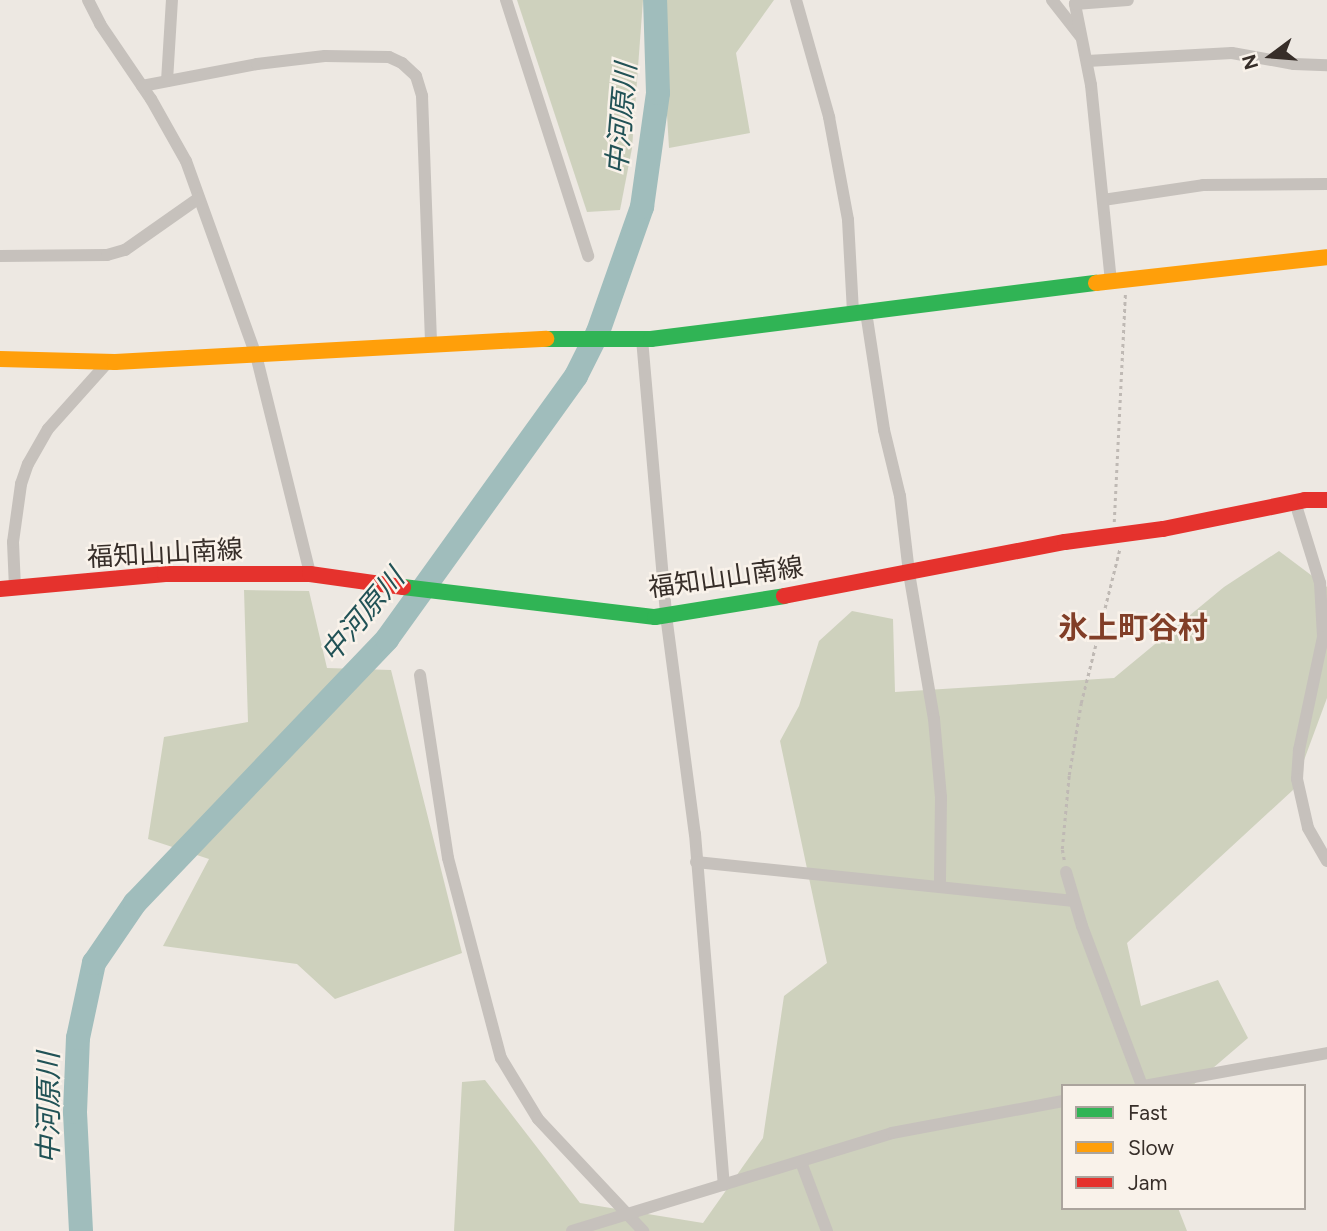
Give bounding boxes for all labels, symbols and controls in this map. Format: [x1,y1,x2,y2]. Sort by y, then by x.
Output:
north arrow [1236,21,1306,91]
text: N [1237,52,1263,72]
water label: 中河原川 [599,62,643,176]
street label: 福知山山南線 [86,534,244,574]
street label: 福知山山南線 [647,552,805,604]
water label: 中河原川 [313,561,411,669]
district label: 氷上町谷村 [1058,610,1208,646]
water label: 中河原川 [31,1052,65,1164]
legend [1061,1084,1306,1210]
text: Fast [1128,1100,1168,1125]
text: Slow [1128,1135,1174,1160]
text: Jam [1128,1170,1167,1195]

